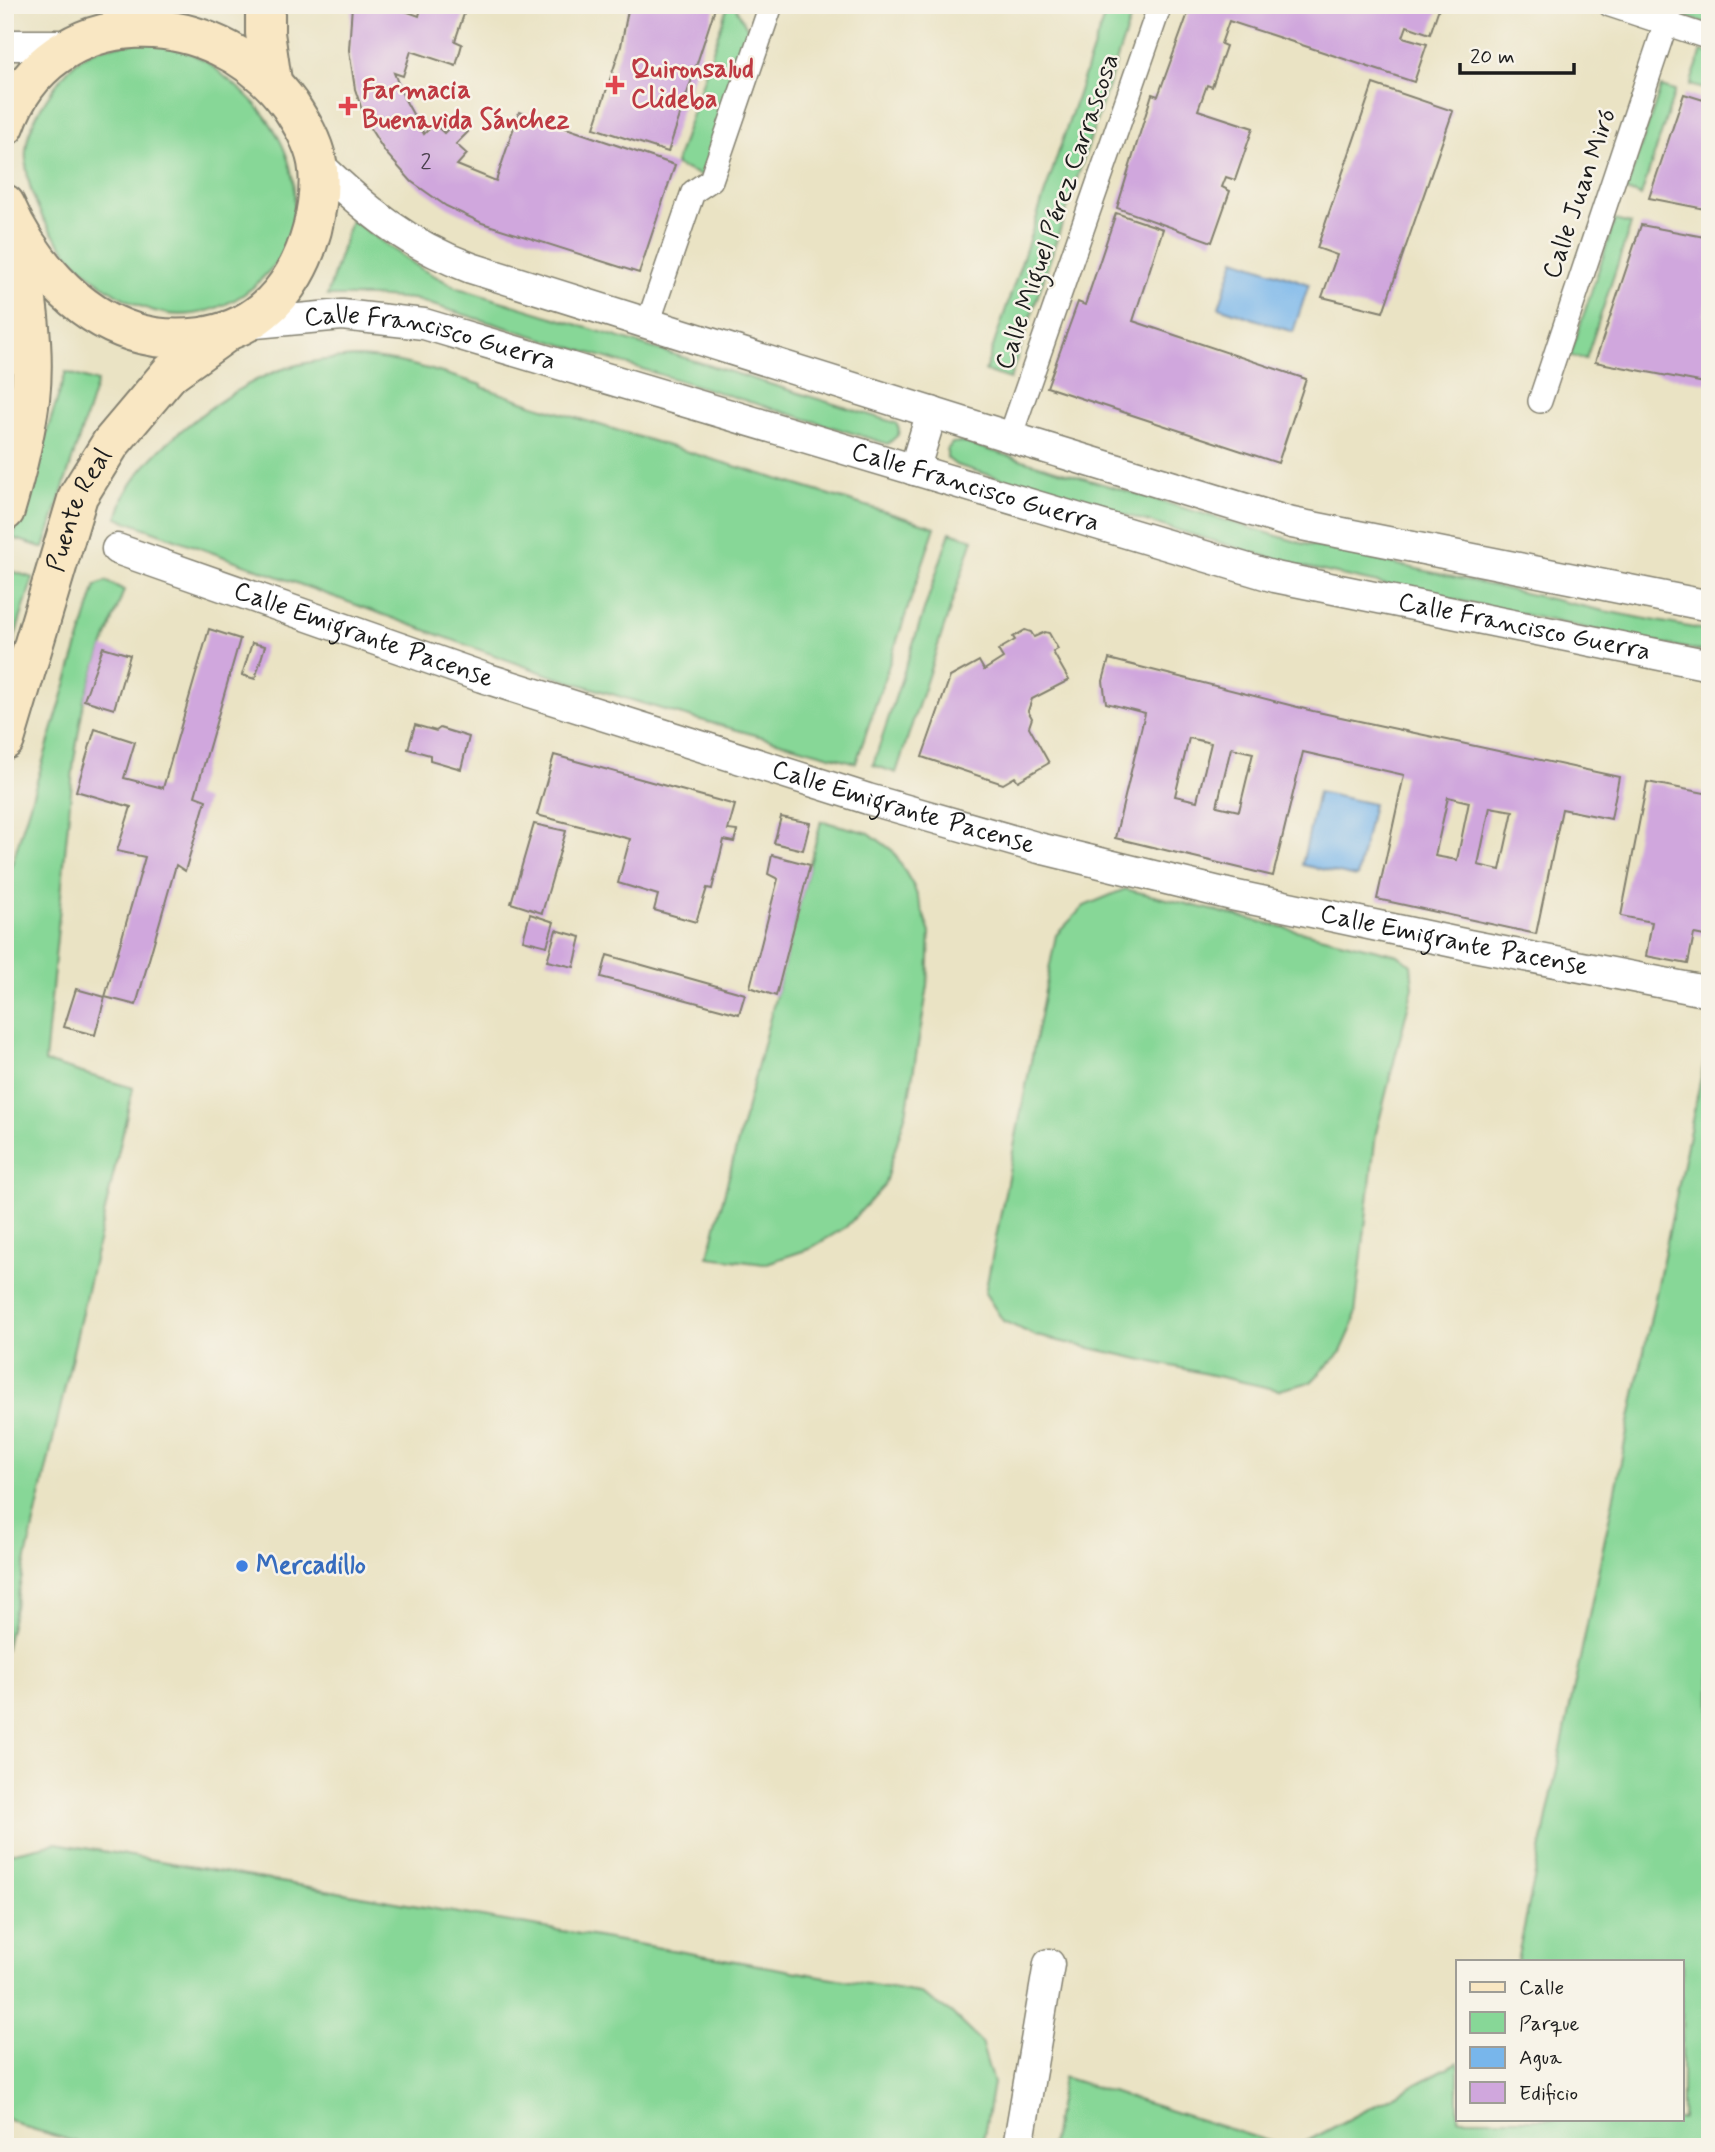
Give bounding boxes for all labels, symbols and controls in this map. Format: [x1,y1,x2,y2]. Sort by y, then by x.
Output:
scale bar [1460,32,1573,76]
text: 20 m [1470,43,1515,71]
street label: Calle Miguel Pérez Carrascosa [988,49,1131,376]
place label: Quironsalud Clideba [631,53,754,117]
place label: Farmacia Buenavida Sánchez [362,74,570,138]
marker: Quironsalud Clideba [605,75,625,95]
marker: Farmacia Buenavida Sánchez [340,98,356,114]
street label: Calle Juan Miró [1535,104,1625,284]
house number: 2 [420,148,432,178]
street label: Calle Francisco Guerra [303,298,560,379]
street label: Calle Francisco Guerra [847,435,1103,541]
street label: Puente Real [39,442,120,576]
street label: Calle Emigrante Pacense [229,574,497,696]
street label: Calle Francisco Guerra [1395,585,1654,670]
street label: Calle Emigrante Pacense [767,753,1039,863]
street label: Calle Emigrante Pacense [1317,897,1591,985]
place label: Mercadillo [256,1549,366,1583]
marker: Mercadillo [234,1558,250,1574]
legend [1456,1960,1684,2120]
text: Calle [1519,1974,1564,2002]
text: Parque [1519,2010,1580,2038]
text: Agua [1519,2044,1562,2072]
text: Edificio [1519,2080,1578,2108]

